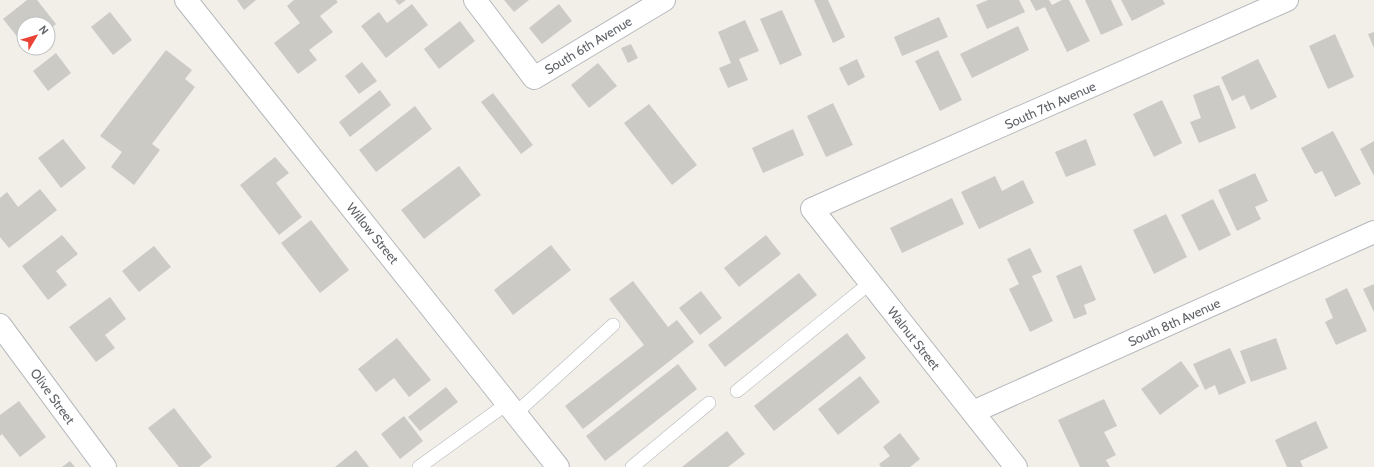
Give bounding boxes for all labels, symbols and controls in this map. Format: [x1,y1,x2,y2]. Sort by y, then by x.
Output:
street label: South 6th Avenue [542,13,635,77]
north arrow [16,16,56,56]
text: N [36,22,52,37]
street label: South 7th Avenue [1002,78,1098,132]
street label: Willow Street [344,199,403,267]
street label: South 8th Avenue [1125,294,1223,350]
street label: Walnut Street [884,303,944,373]
street label: Olive Street [27,365,79,428]

